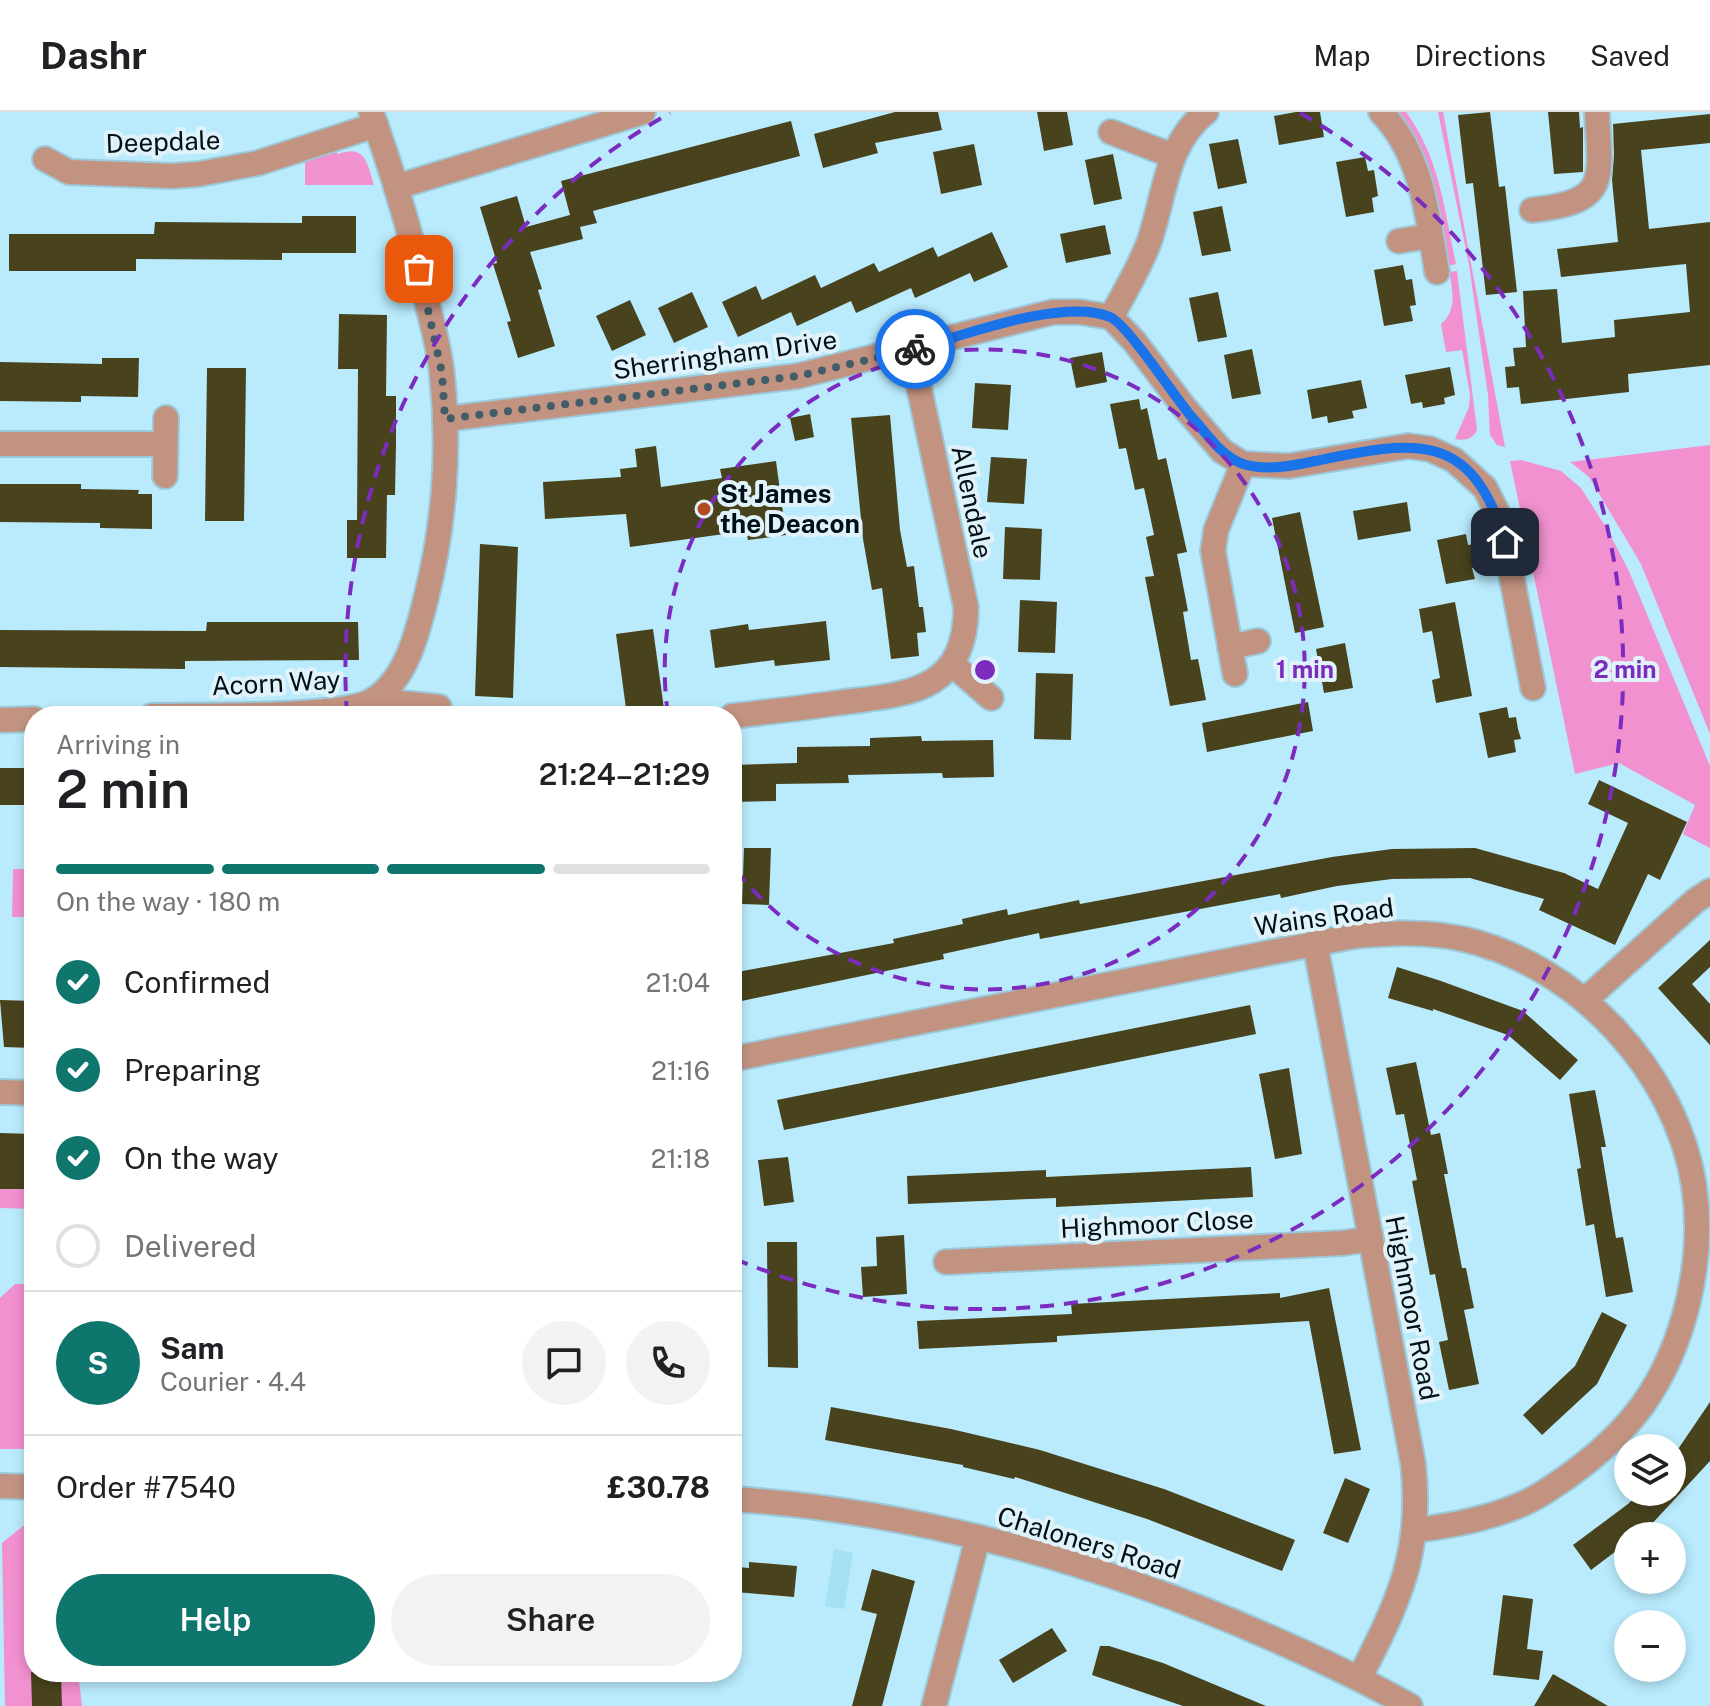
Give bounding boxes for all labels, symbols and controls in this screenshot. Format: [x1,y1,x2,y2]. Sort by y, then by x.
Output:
text: Dashr [40,33,147,78]
text: Map [1314,39,1370,72]
text: Directions [1414,39,1546,72]
text: Saved [1590,39,1670,72]
street label: Deepdale [105,124,221,159]
pin [385,235,453,303]
icon: bag [397,247,441,291]
courier [875,309,955,389]
street label: Sherringham Drive [611,323,839,386]
icon: bike [893,327,937,371]
street label: Allendale [945,443,1000,561]
place label: St James the Deacon [720,478,860,539]
marker: St James the Deacon [695,500,713,518]
pin [1471,508,1539,576]
icon: home [1483,520,1527,564]
text: 1 min [1276,655,1334,683]
text: 2 min [1594,655,1656,683]
centre of rings [971,656,999,684]
street label: Acorn Way [211,664,341,701]
text: Arriving in [56,729,180,760]
text: 21:24–21:29 [539,756,710,792]
text: 2 min [56,759,190,820]
text: On the way · 180 m [56,886,280,917]
street label: Wains Road [1252,891,1396,942]
icon: check [56,960,100,1004]
text: Confirmed [124,964,270,1000]
text: 21:04 [646,967,710,998]
icon: check [56,1048,100,1092]
text: Preparing [124,1052,261,1088]
text: 21:16 [651,1055,710,1086]
icon: check [56,1136,100,1180]
text: On the way [124,1140,278,1176]
text: 21:18 [651,1143,710,1174]
street label: Highmoor Close [1060,1203,1254,1244]
street label: Highmoor Road [1379,1213,1446,1403]
text: Delivered [124,1228,256,1264]
button: chat [522,1321,606,1405]
button: phone [626,1321,710,1405]
text: Sam [160,1330,224,1366]
text: S [88,1345,108,1381]
text: Courier · 4.4 [160,1366,306,1397]
map controls [1614,1434,1686,1682]
button: layers [1614,1434,1686,1506]
text: Order #7540 [56,1469,236,1505]
text: £30.78 [607,1469,710,1505]
street label: Chaloners Road [994,1500,1184,1585]
button: + [1614,1522,1686,1594]
button: Help [56,1574,375,1666]
button: Share [391,1574,710,1666]
button: − [1614,1610,1686,1682]

